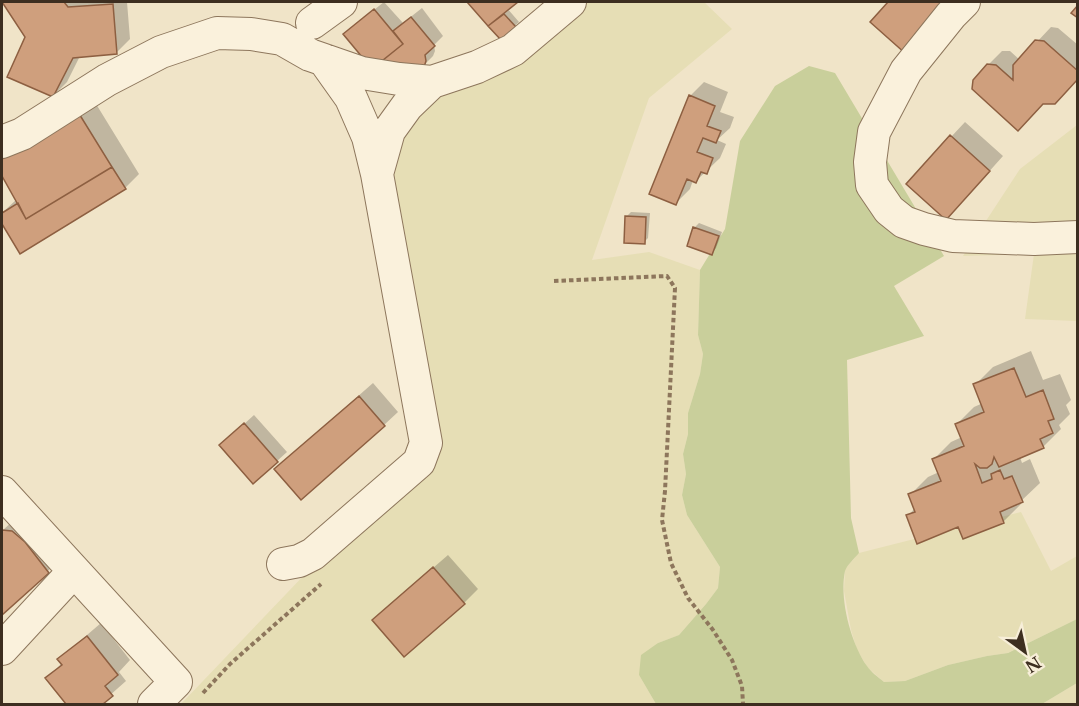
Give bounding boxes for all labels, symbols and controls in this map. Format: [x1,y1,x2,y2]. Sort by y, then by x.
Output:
north arrow [995,622,1055,682]
text: N [1021,652,1045,677]

